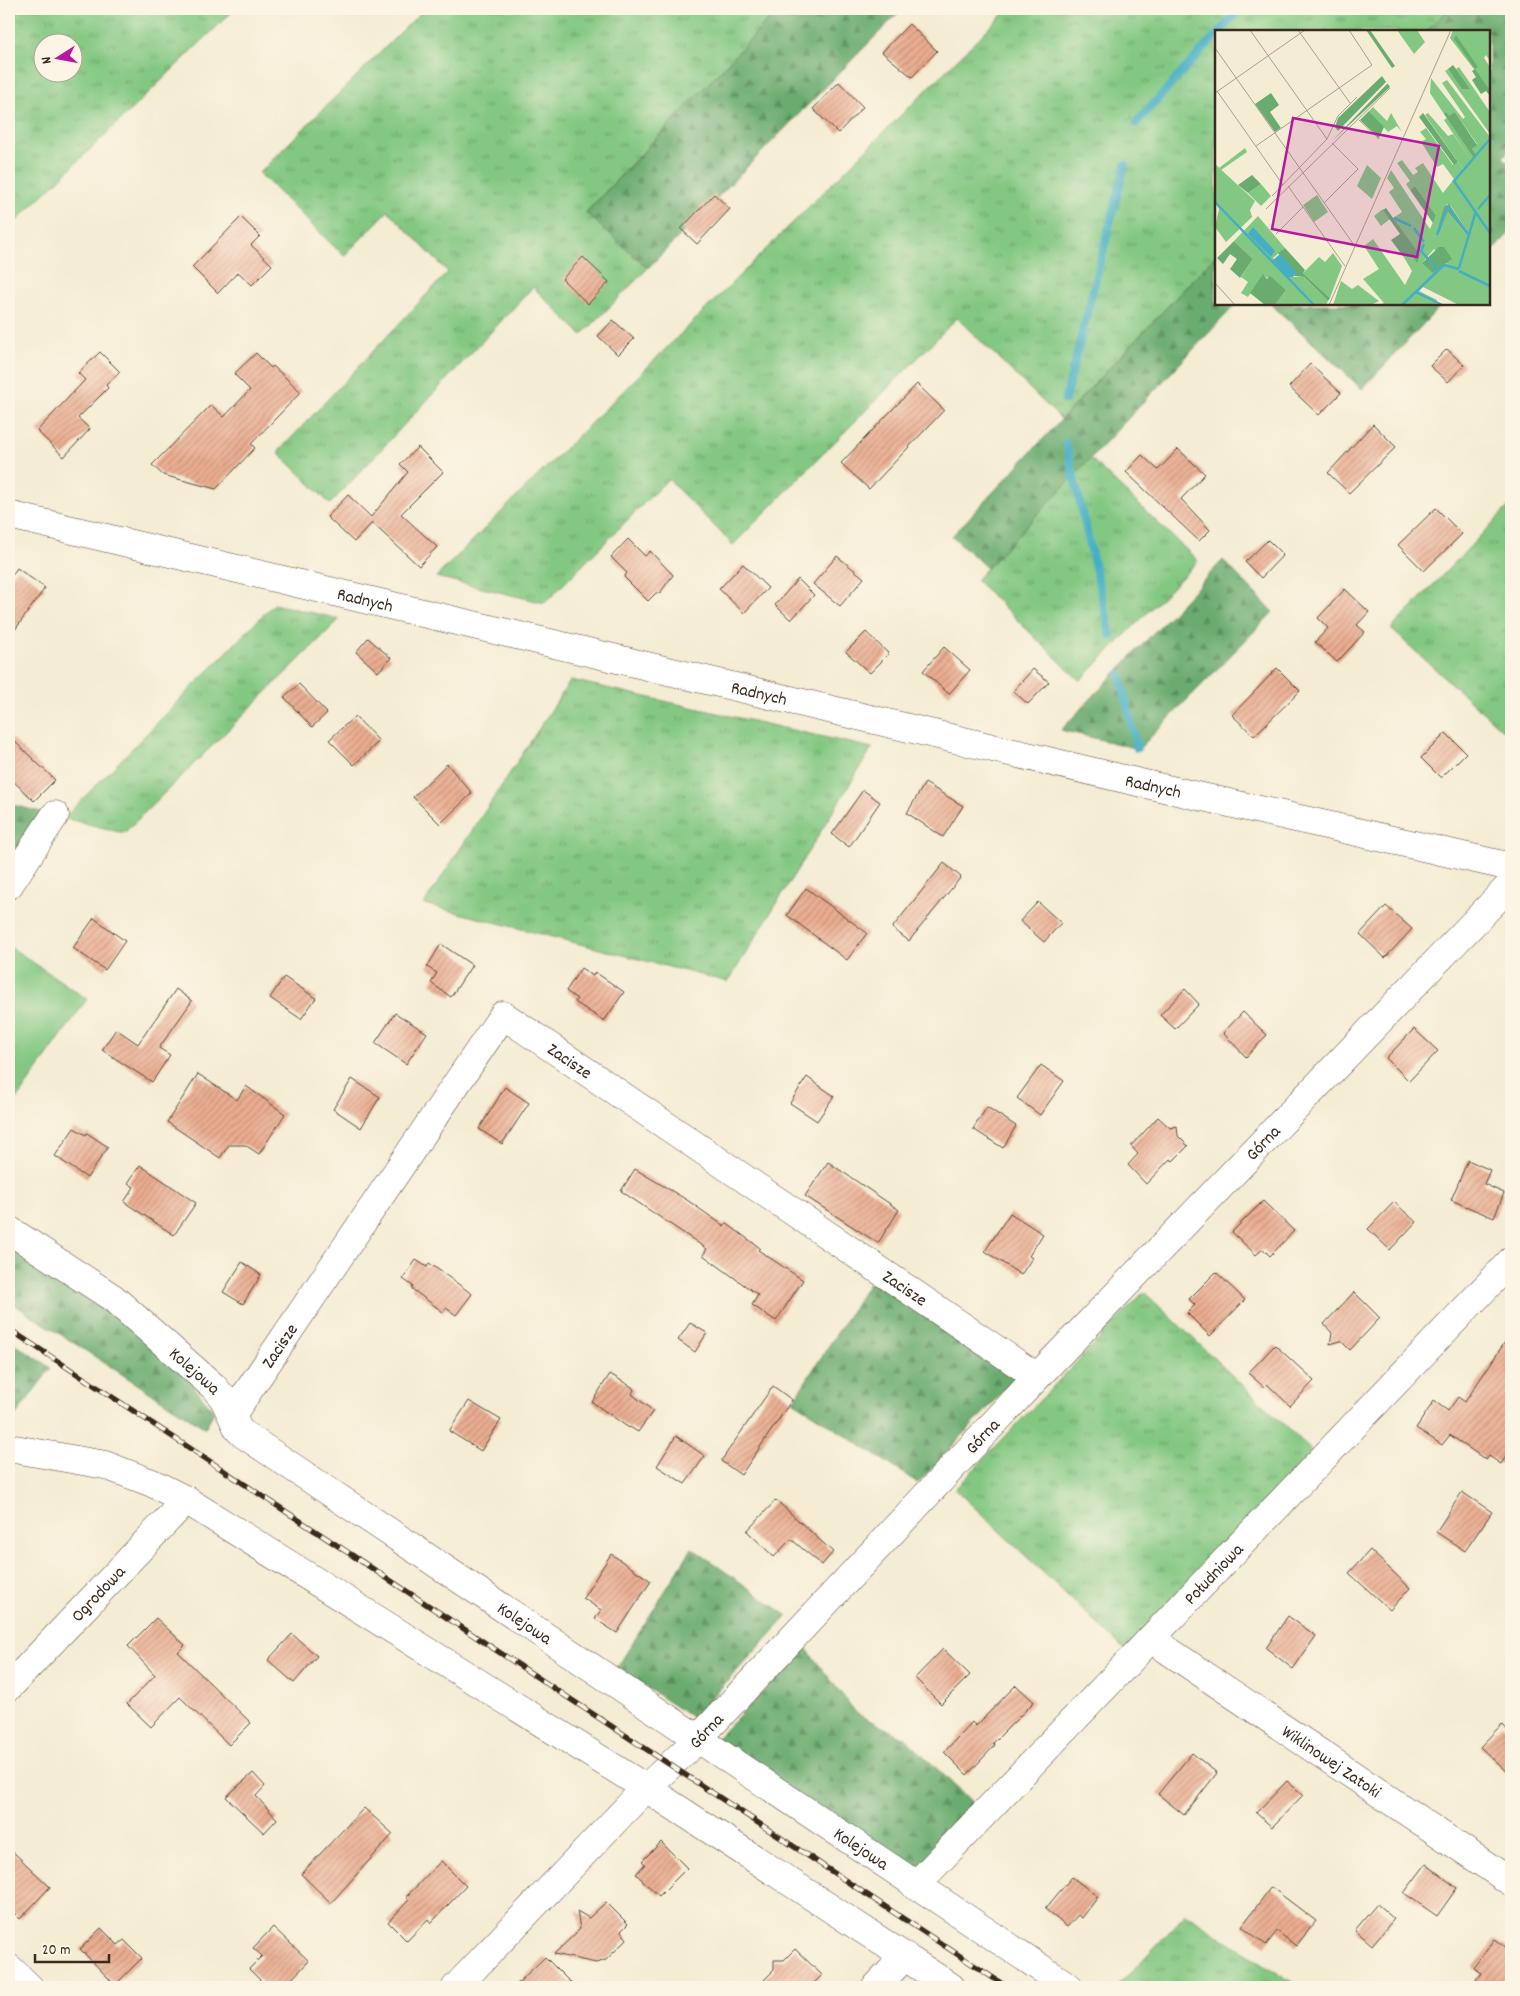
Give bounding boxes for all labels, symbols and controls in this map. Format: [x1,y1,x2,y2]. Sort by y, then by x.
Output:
inset map [1215,30,1490,305]
north arrow [32,32,82,82]
text: N [37,55,58,65]
street label: Radnych [334,583,395,620]
street label: Radnych [728,676,789,714]
street label: Radnych [1122,770,1183,807]
street label: Zacisze [541,1038,596,1087]
street label: Górna [1241,1120,1288,1167]
street label: Zacisze [876,1266,931,1314]
street label: Zacisze [257,1319,305,1374]
street label: Kolejowa [162,1343,226,1401]
street label: Górna [961,1414,1007,1461]
street label: Południowa [1179,1538,1251,1611]
street label: Ogrodowa [67,1561,133,1629]
street label: Kolejowa [491,1597,556,1653]
street label: Górna [685,1709,731,1756]
street label: Wiklinowej Zatoki [1276,1720,1385,1806]
street label: Kolejowa [828,1823,893,1878]
scale bar [35,1931,109,1963]
text: 20 m [42,1940,70,1962]

